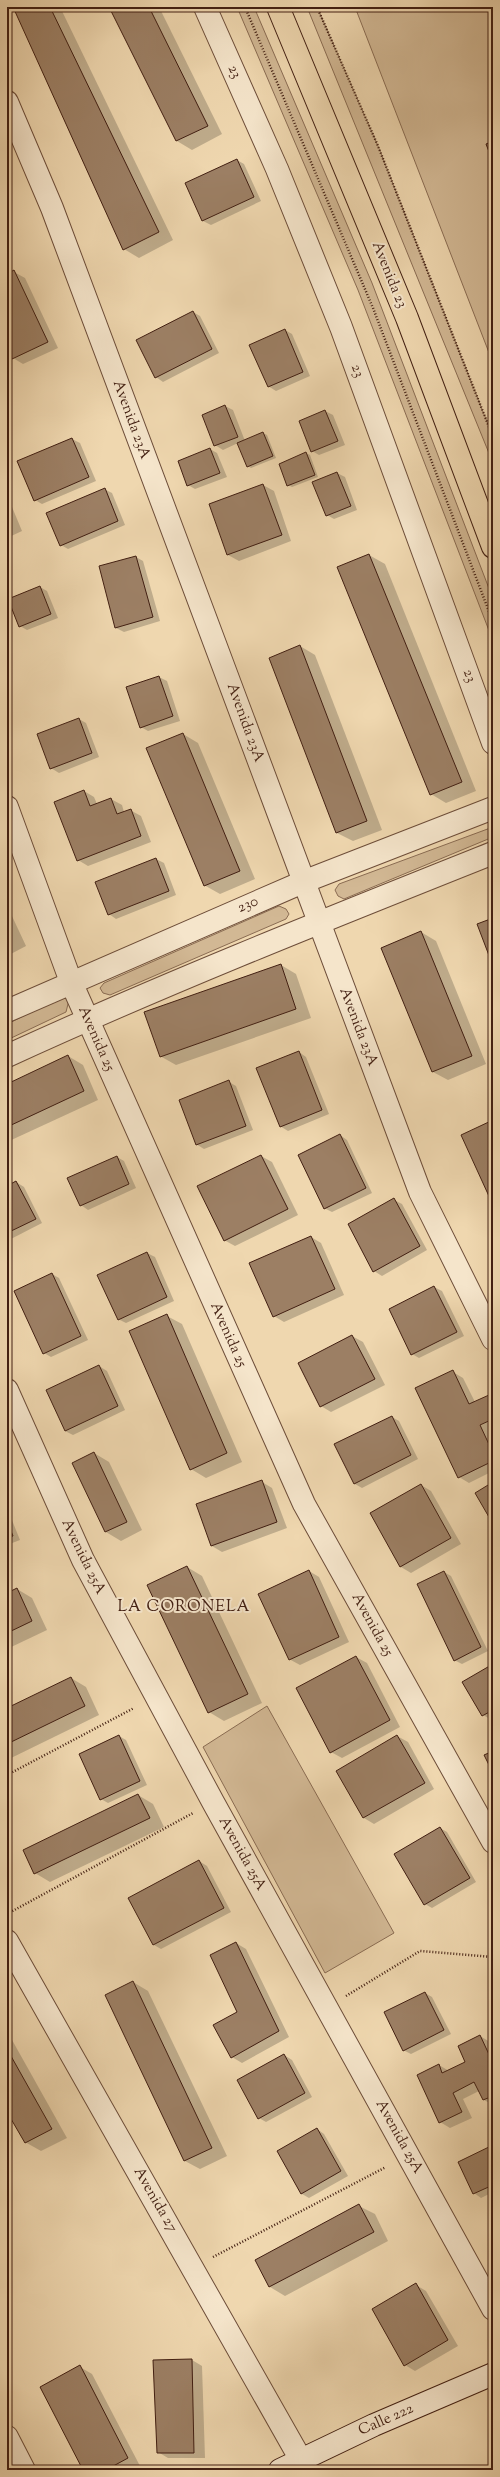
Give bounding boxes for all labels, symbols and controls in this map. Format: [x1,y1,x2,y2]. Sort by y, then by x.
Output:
street label: 23 [222,62,246,82]
street label: Avenida 23 [366,238,412,312]
street label: 23 [345,361,369,381]
street label: Avenida 23A [107,378,155,462]
street label: 23 [457,666,481,686]
street label: Avenida 23A [221,681,269,765]
street label: 230 [234,891,262,919]
street label: Avenida 23A [333,985,383,1069]
street label: Avenida 25 [72,1003,120,1075]
street label: Avenida 25 [204,1299,252,1371]
street label: Avenida 25A [56,1516,110,1598]
street label: Avenida 25 [346,1589,398,1661]
district label: LA CORONELA [117,1596,251,1619]
street label: Avenida 25A [213,1813,271,1895]
street label: Avenida 25A [370,2096,428,2178]
street label: Avenida 27 [128,2164,182,2237]
street label: Calle 222 [355,2399,417,2441]

